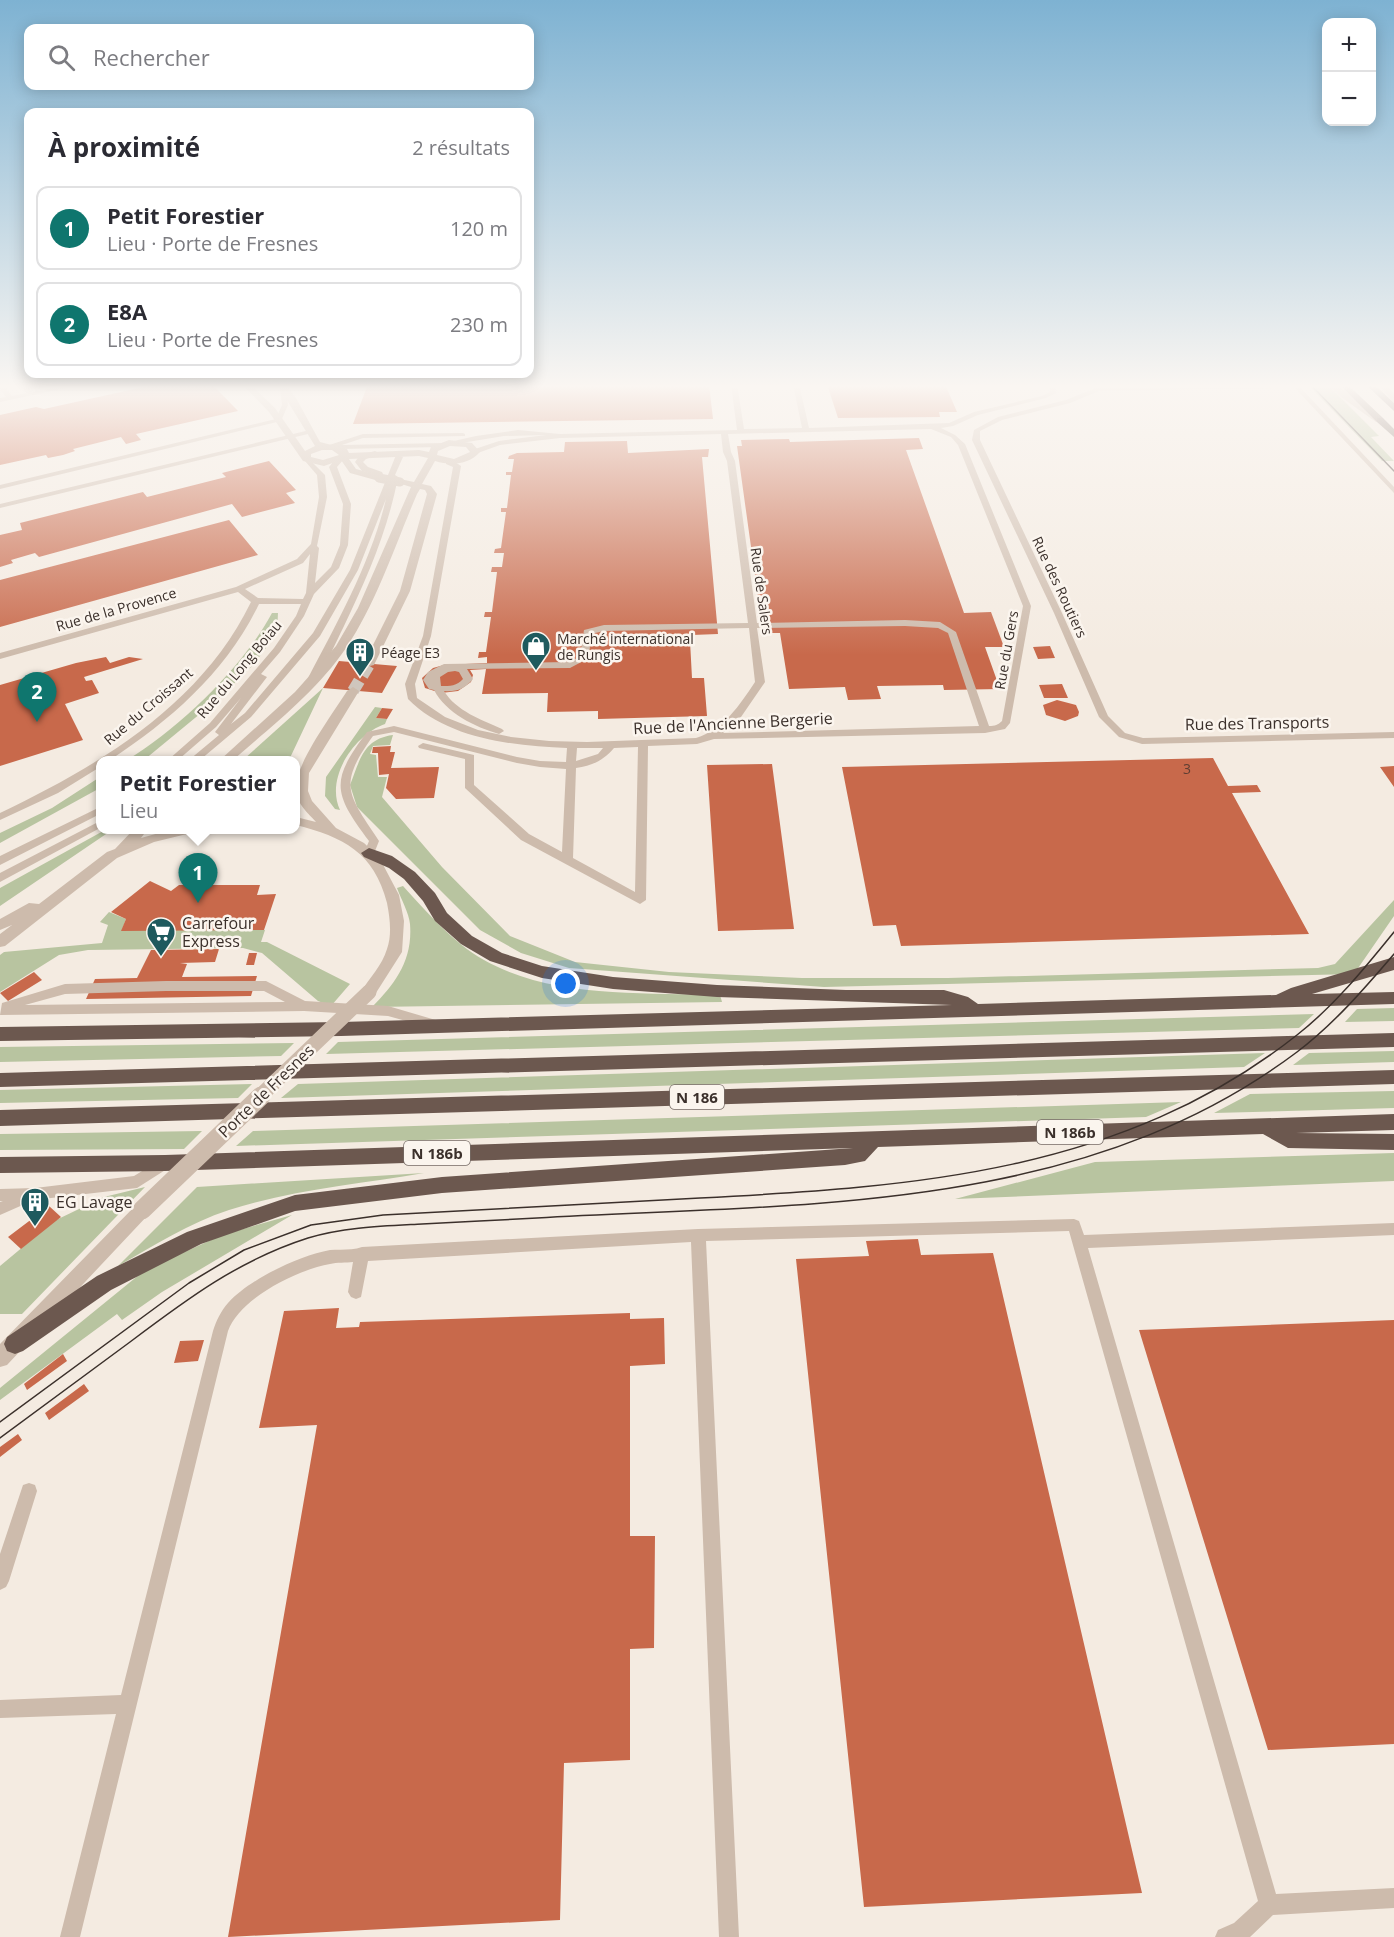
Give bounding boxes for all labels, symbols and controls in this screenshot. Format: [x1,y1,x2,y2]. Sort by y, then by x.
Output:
map controls [1322,18,1376,126]
button: + [1322,18,1376,72]
search box [24,24,534,90]
icon: search [45,41,78,74]
text: Rechercher [93,42,210,72]
button: − [1322,72,1376,126]
text: À proximité [48,129,200,165]
text: 2 résultats [412,134,510,161]
text: Petit Forestier [107,200,264,230]
text: 1 [64,215,75,242]
text: 120 m [450,215,508,242]
text: Lieu · Porte de Fresnes [107,230,318,257]
text: E8A [107,296,147,326]
text: 2 [64,311,75,338]
text: 230 m [450,311,508,338]
text: Lieu · Porte de Fresnes [107,326,318,353]
street label: Rue des Routiers [1028,533,1092,641]
street label: Rue de Salers [746,546,778,636]
street label: Rue de la Provence [54,583,178,635]
street label: Rue du Gers [990,609,1022,691]
street label: Rue du Long Boiau [192,616,286,722]
place label: Marché international de Rungis [557,629,694,664]
shop icon: Marché international de Rungis [520,630,552,672]
building icon: Péage E3 [344,636,376,678]
place label: Péage E3 [381,643,440,662]
street label: Rue du Croissant [99,663,197,749]
pin: 2 [18,672,57,722]
street label: Rue de l'Ancienne Bergerie [633,707,833,739]
street label: Rue des Transports [1185,711,1329,735]
popup [96,756,300,834]
house number: 3 [1183,759,1191,778]
text: Petit Forestier [119,767,277,797]
text: Lieu [119,797,158,824]
pin: 1 [178,854,218,903]
place label: Carrefour Express [182,912,255,952]
supermarket icon: Carrefour Express [145,916,177,958]
your location [551,969,580,998]
street label: Porte de Fresnes [213,1040,319,1142]
road number: N 186 [670,1085,724,1109]
road number: N 186b [1037,1120,1103,1144]
road number: N 186b [404,1141,470,1165]
building icon: EG Lavage [19,1186,51,1228]
place label: EG Lavage [56,1191,132,1213]

